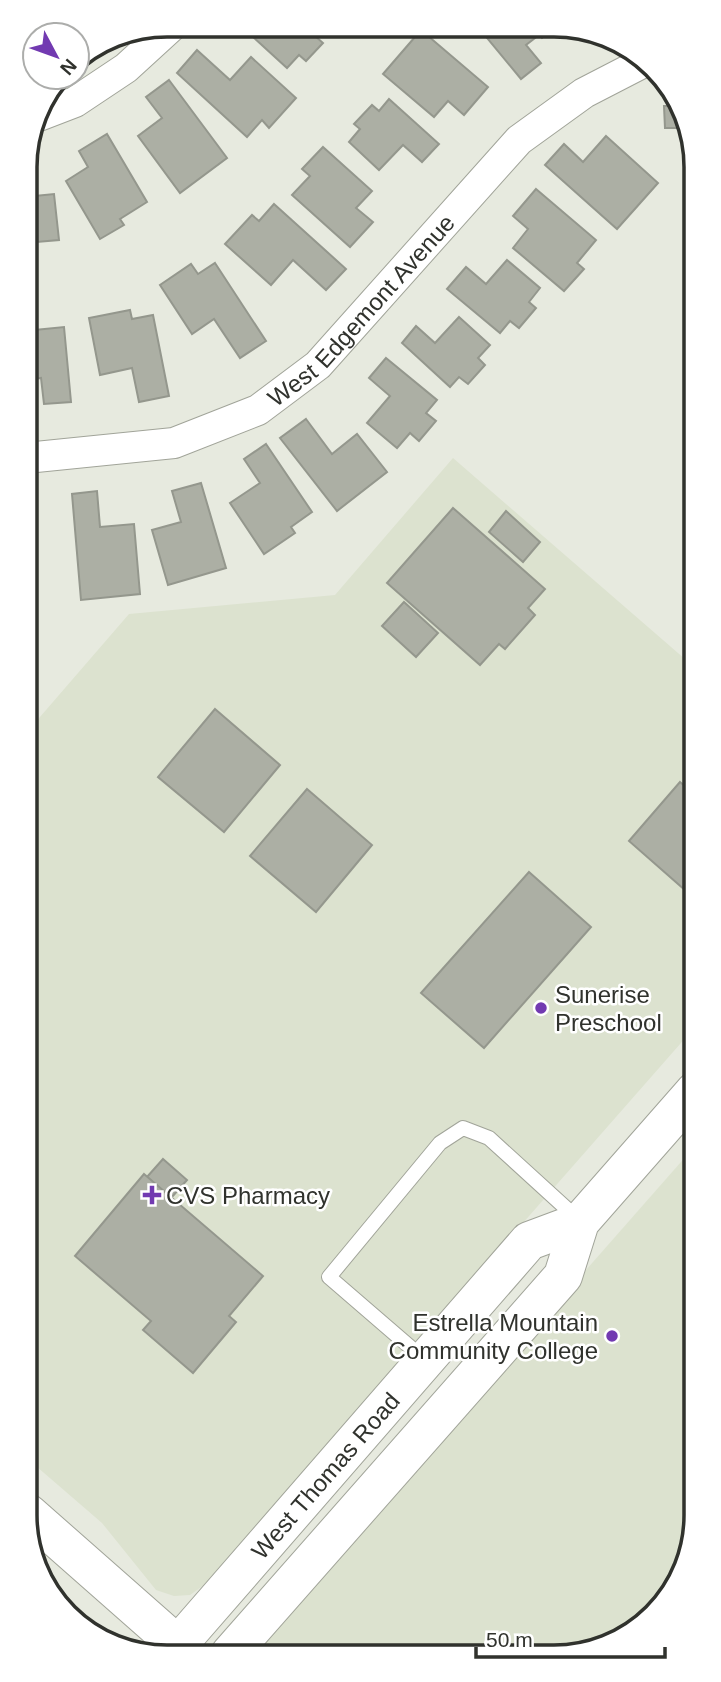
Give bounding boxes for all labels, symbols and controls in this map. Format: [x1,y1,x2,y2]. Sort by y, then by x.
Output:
north arrow [21,21,91,91]
text: N [56,55,81,79]
street label: West Edgemont Avenue [262,209,460,411]
place label: Sunerise Preschool [555,981,662,1036]
marker: Sunerise Preschool [533,1000,549,1016]
place label: CVS Pharmacy [166,1182,330,1209]
marker: CVS Pharmacy [144,1187,160,1203]
place label: Estrella Mountain Community College [389,1309,598,1364]
marker: Estrella Mountain Community College [604,1328,620,1344]
street label: West Thomas Road [246,1387,405,1564]
scale bar [476,1616,665,1660]
text: 50 m [486,1628,533,1651]

